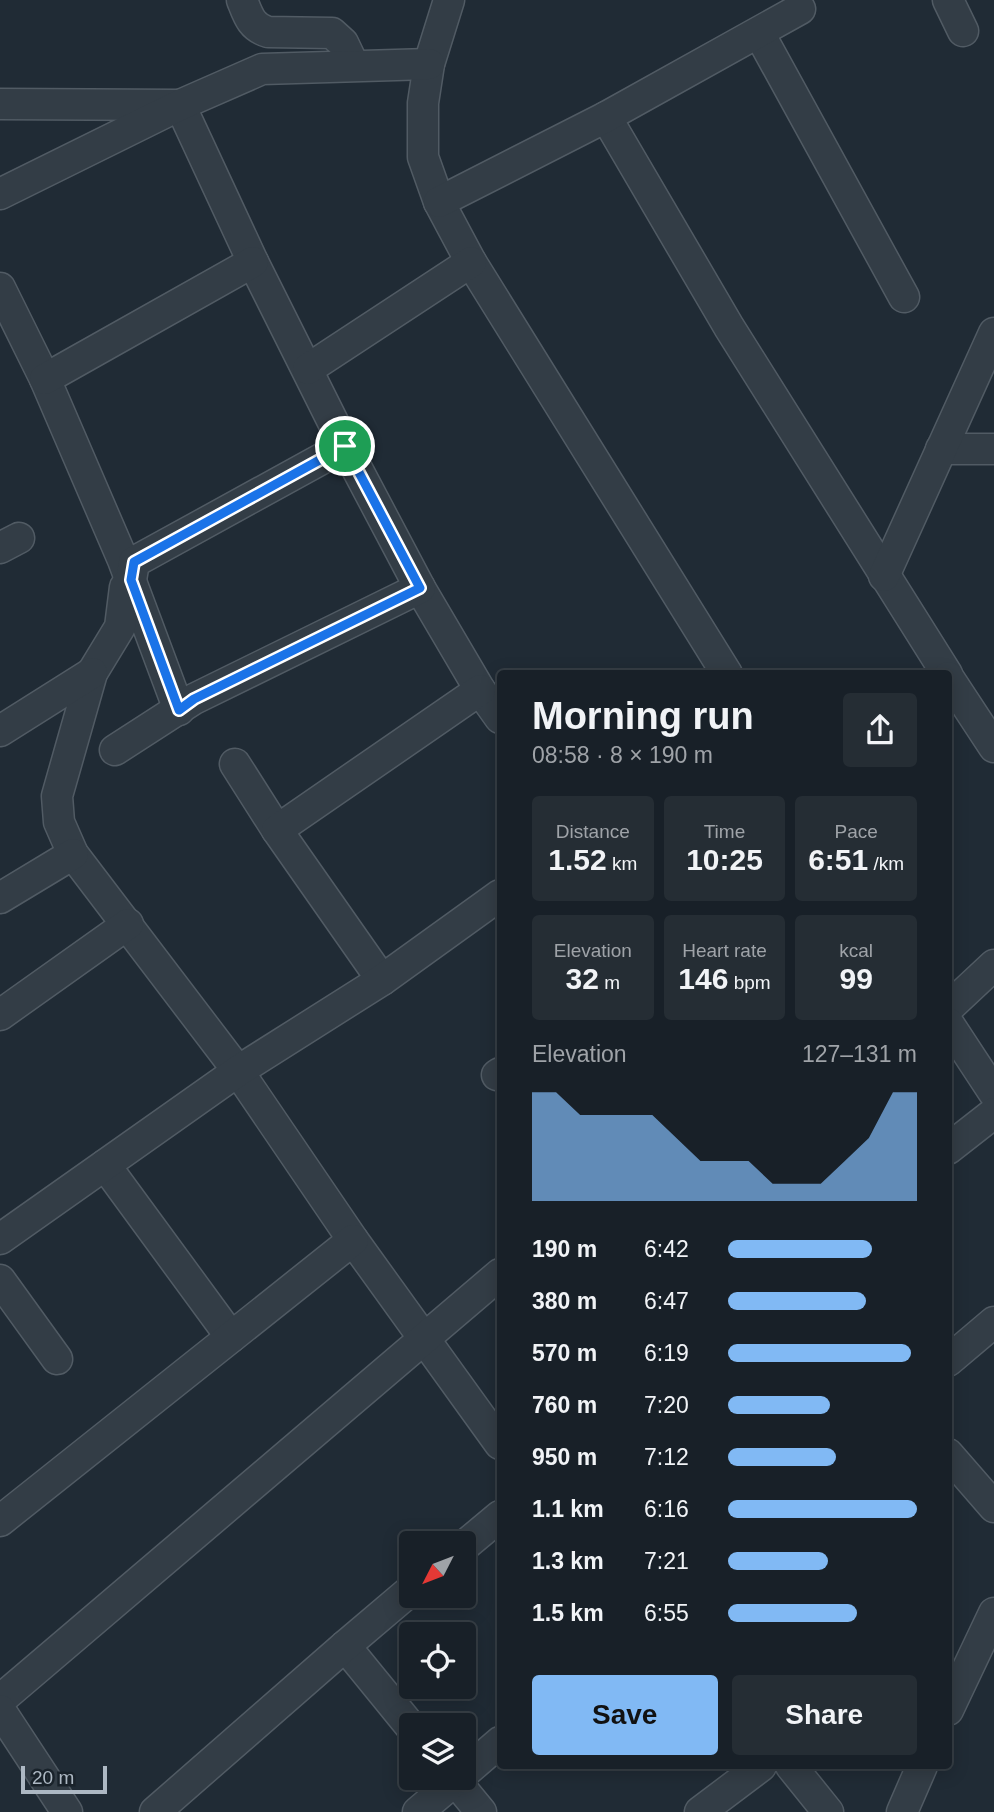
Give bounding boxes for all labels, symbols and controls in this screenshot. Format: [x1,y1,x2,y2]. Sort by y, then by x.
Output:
pin [315,416,375,476]
icon: arrive [326,427,364,465]
button: share [843,693,917,767]
text: Morning run [532,695,754,737]
text: 08:58 · 8 × 190 m [532,742,713,768]
text: Distance [556,821,630,842]
text: Time [704,821,745,842]
text: Pace [835,821,878,842]
text: 1.52 [548,843,607,876]
text: 10:25 [686,843,763,876]
text: 6:51 [808,843,868,876]
text: km [607,853,637,874]
text: /km [868,853,904,874]
text: Elevation [554,940,632,961]
text: Heart rate [682,940,767,961]
text: kcal [839,940,873,961]
text: 32 [566,962,599,995]
text: 146 [678,962,728,995]
text: 99 [839,962,873,995]
text: m [599,972,620,993]
text: bpm [728,972,771,993]
text: Elevation [532,1041,627,1067]
text: 127–131 m [802,1041,917,1067]
text: 190 m [532,1236,597,1262]
text: 6:42 [644,1236,689,1262]
text: 380 m [532,1288,597,1314]
text: 6:47 [644,1288,689,1314]
text: 570 m [532,1340,597,1366]
text: 6:19 [644,1340,689,1366]
text: 760 m [532,1392,597,1418]
text: 7:20 [644,1392,689,1418]
text: 950 m [532,1444,597,1470]
text: 7:12 [644,1444,689,1470]
text: 1.1 km [532,1496,604,1522]
text: 6:16 [644,1496,689,1522]
north arrow [399,1531,476,1608]
map controls [399,1531,476,1790]
text: 1.3 km [532,1548,604,1574]
text: 7:21 [644,1548,689,1574]
text: 1.5 km [532,1600,604,1626]
text: 6:55 [644,1600,689,1626]
button: locate [399,1622,476,1699]
button: Save [532,1675,718,1755]
button: Share [732,1675,917,1755]
button: layers [399,1713,476,1790]
scale bar [21,1763,107,1795]
text: 20 m [32,1767,74,1788]

